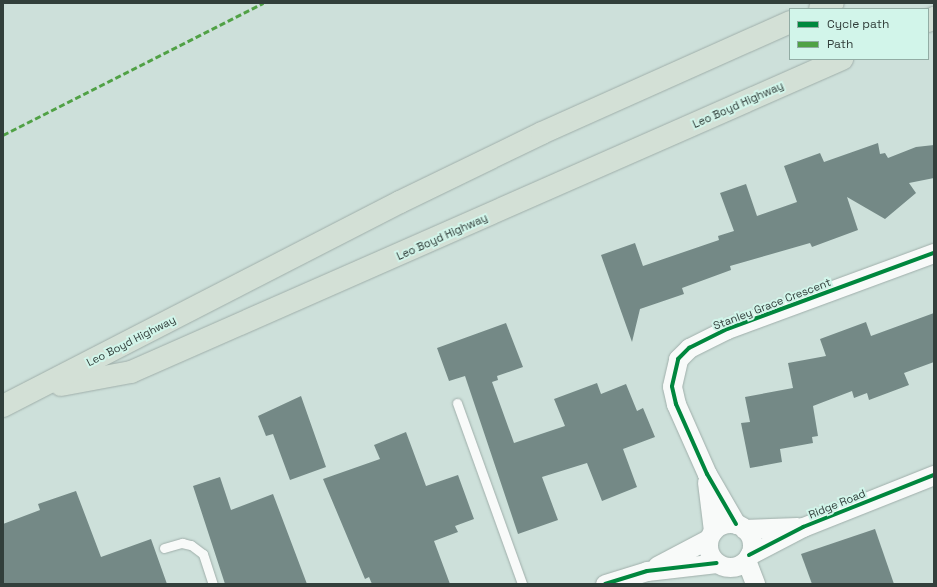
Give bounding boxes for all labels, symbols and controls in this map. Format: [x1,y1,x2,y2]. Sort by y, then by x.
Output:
legend [789,8,929,60]
text: Cycle path [827,16,889,32]
text: Path [827,36,853,52]
street label: Leo Boyd Highway [691,79,785,131]
street label: Leo Boyd Highway [395,211,489,263]
street label: Stanley Grace Crescent [711,275,833,333]
street label: Leo Boyd Highway [84,313,178,369]
street label: Ridge Road [807,487,867,521]

